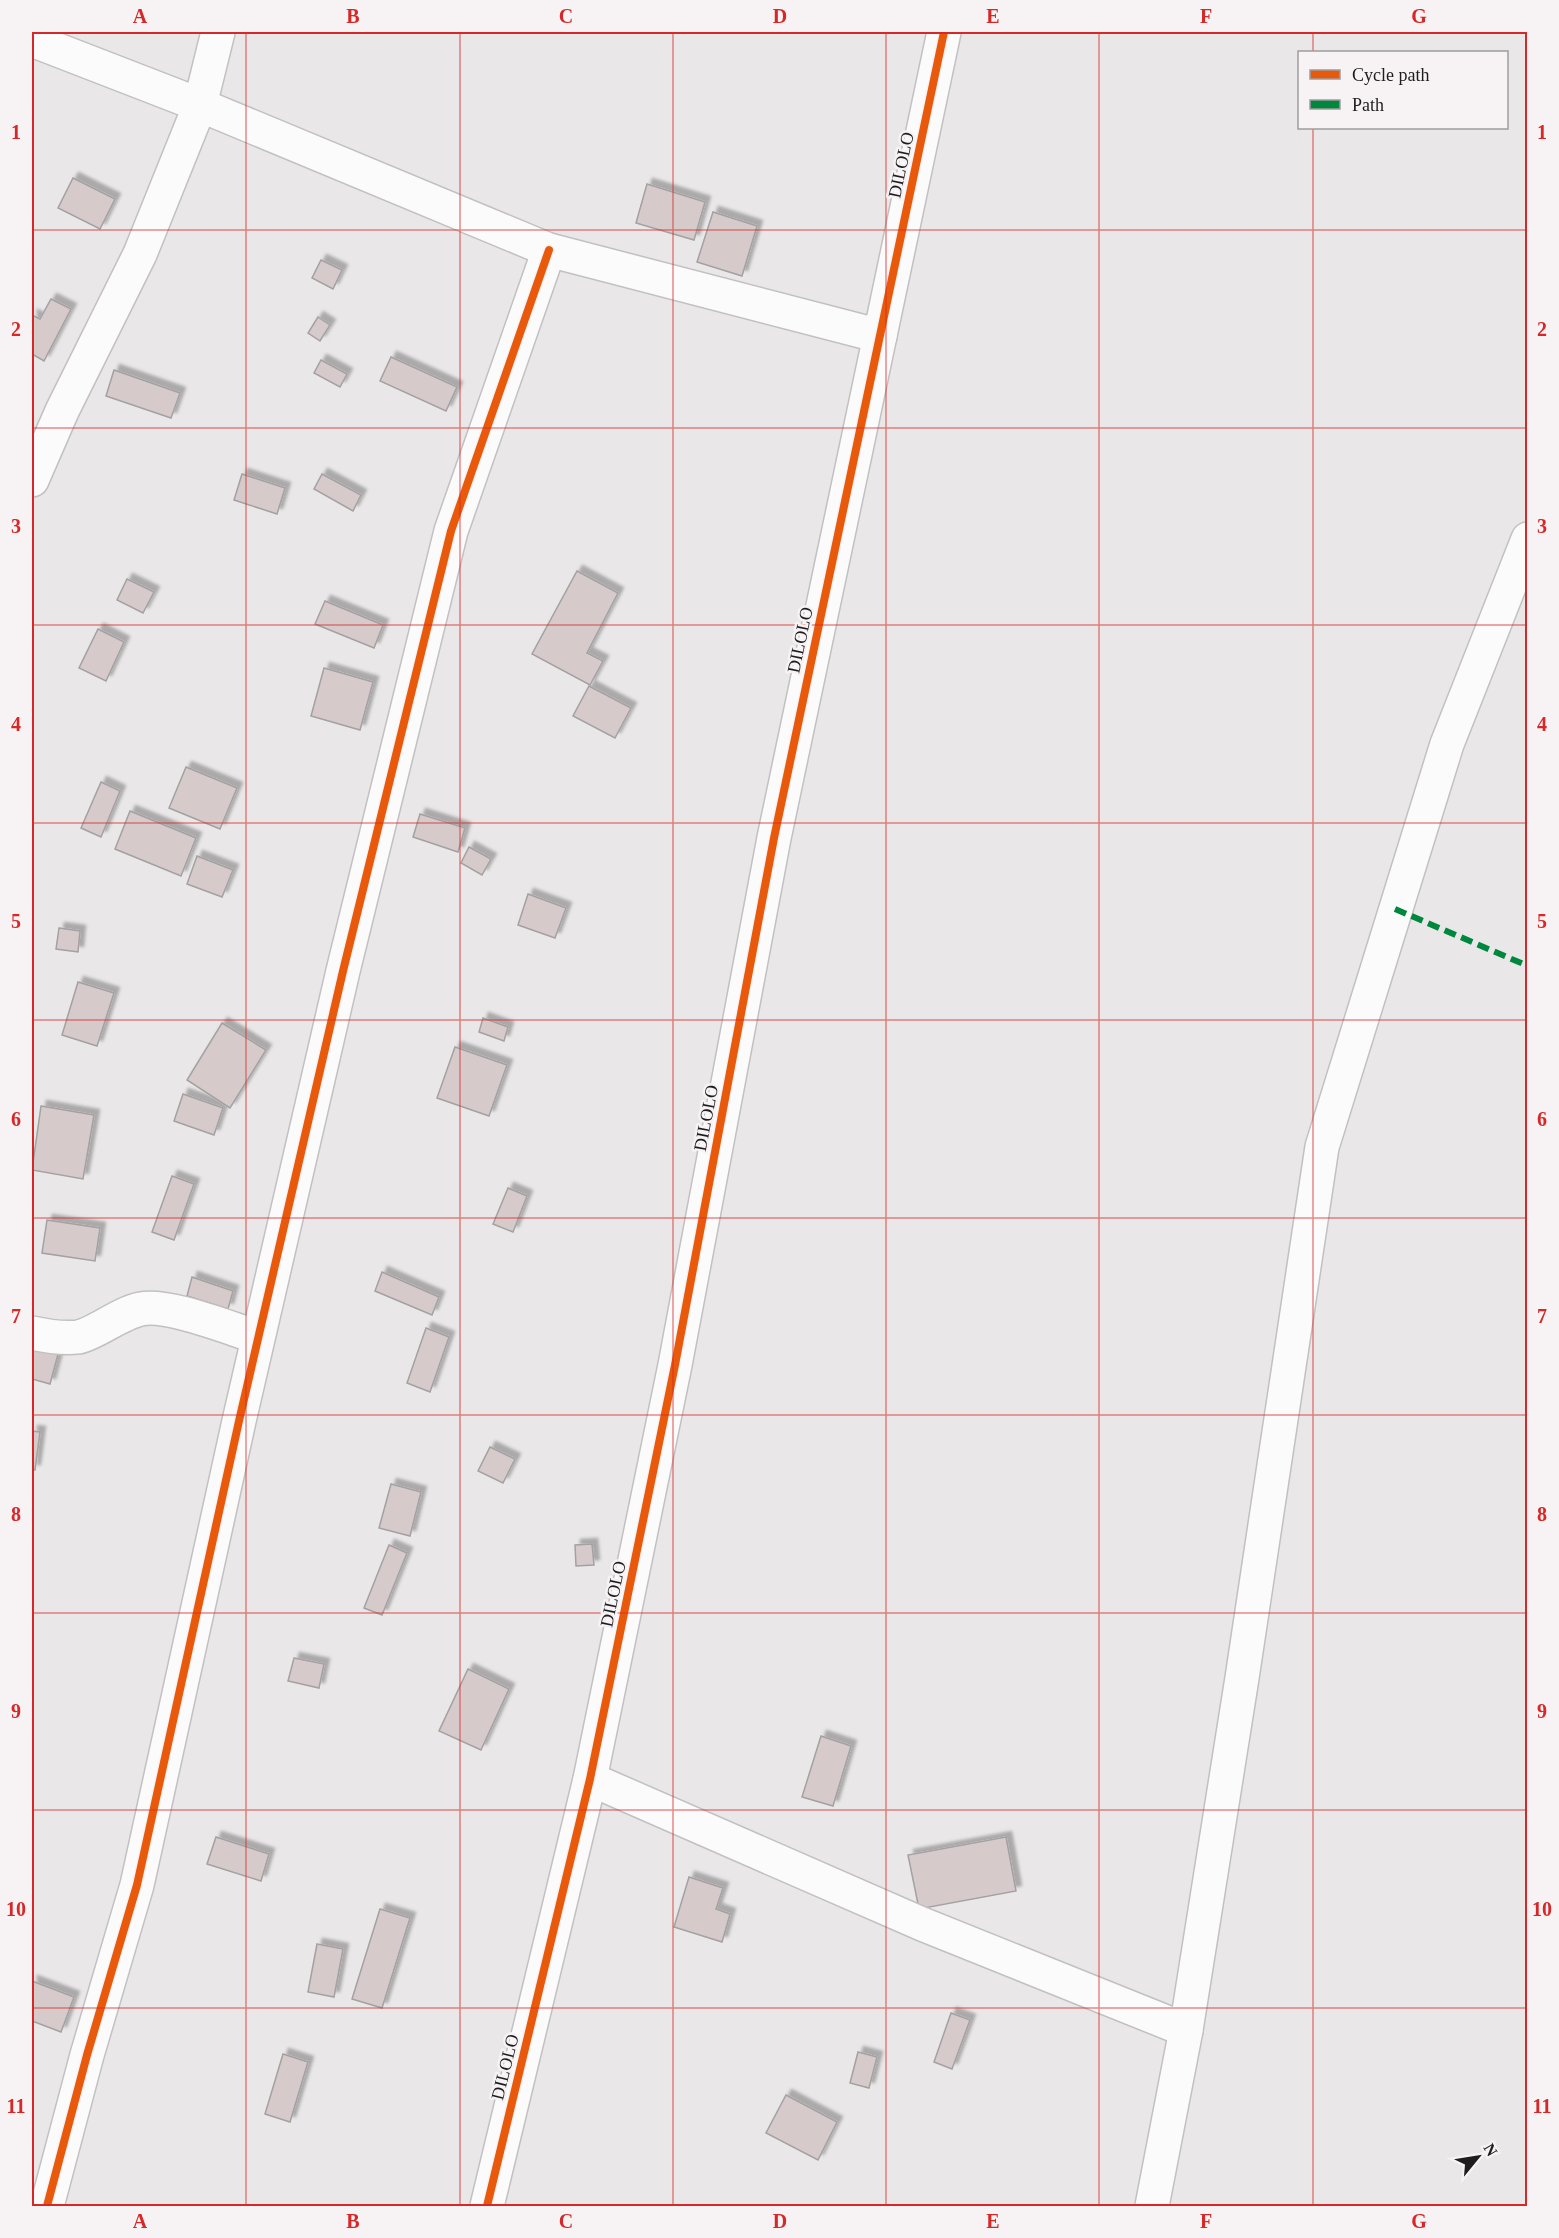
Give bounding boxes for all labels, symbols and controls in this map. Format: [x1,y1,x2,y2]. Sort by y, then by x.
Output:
text: A [133,5,148,27]
text: B [346,5,360,27]
text: C [559,5,573,27]
text: D [773,5,787,27]
text: E [986,5,1000,27]
text: F [1200,5,1212,27]
text: G [1411,5,1427,27]
legend [1298,51,1508,129]
text: Cycle path [1352,65,1429,85]
text: Path [1352,95,1384,115]
text: 1 [11,121,21,143]
text: 1 [1537,121,1547,143]
street label: DILOLO [884,130,918,200]
text: 2 [11,318,21,340]
text: 2 [1537,318,1547,340]
text: 3 [11,515,21,537]
text: 3 [1537,515,1547,537]
street label: DILOLO [783,605,817,675]
text: 4 [11,713,21,735]
text: 4 [1537,713,1547,735]
text: 5 [11,910,21,932]
text: 5 [1537,910,1547,932]
street label: DILOLO [690,1083,722,1153]
text: 6 [11,1108,21,1130]
text: 6 [1537,1108,1547,1130]
text: 7 [11,1305,21,1327]
text: 7 [1537,1305,1547,1327]
text: 8 [11,1503,21,1525]
text: 8 [1537,1503,1547,1525]
street label: DILOLO [596,1559,630,1629]
text: 9 [11,1700,21,1722]
text: 9 [1537,1700,1547,1722]
text: 10 [6,1898,26,1920]
text: 10 [1532,1898,1552,1920]
street label: DILOLO [487,2032,523,2102]
text: 11 [7,2095,25,2117]
text: 11 [1533,2095,1551,2117]
north arrow [1448,2127,1508,2187]
text: N [1480,2140,1501,2159]
text: A [133,2210,148,2232]
text: B [346,2210,360,2232]
text: C [559,2210,573,2232]
text: D [773,2210,787,2232]
text: E [986,2210,1000,2232]
text: F [1200,2210,1212,2232]
text: G [1411,2210,1427,2232]

